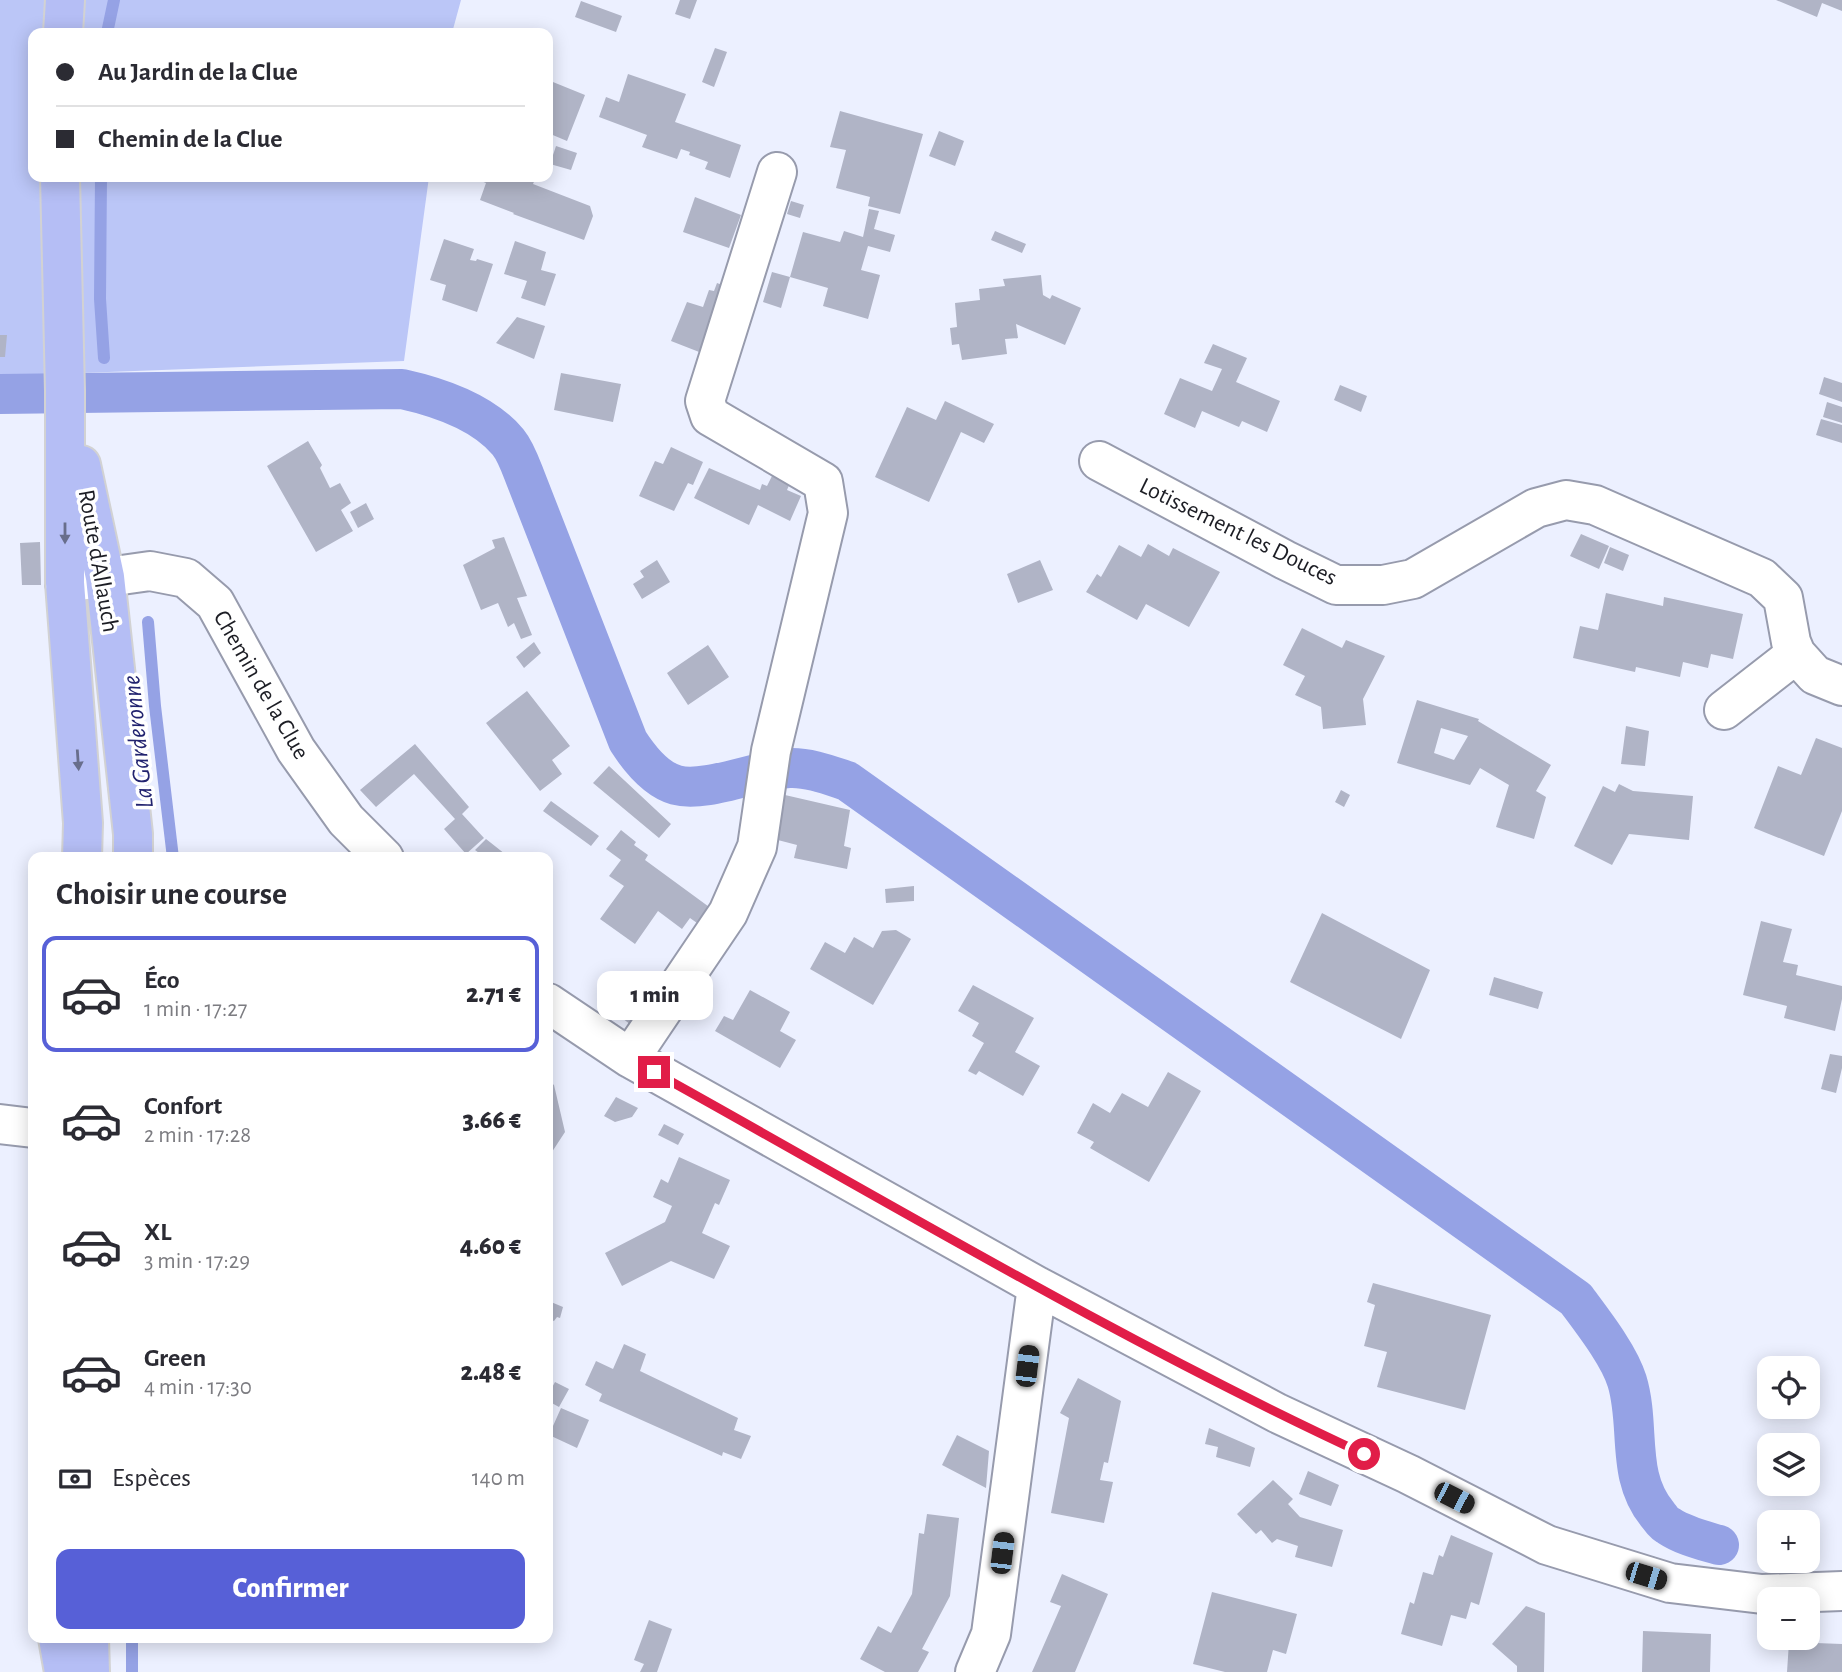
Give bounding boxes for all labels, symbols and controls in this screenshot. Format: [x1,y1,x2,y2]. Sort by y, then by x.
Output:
text: Au Jardin de la Clue [98,59,298,85]
text: Chemin de la Clue [98,126,283,152]
street label: Lotissement les Douces [1135,474,1341,590]
street label: Route d'Allauch [74,488,122,634]
one-way arrow [59,522,71,544]
street label: Chemin de la Clue [209,606,313,764]
water label: La Garderonne [118,674,158,810]
one-way arrow [73,749,84,771]
text: Choisir une course [56,878,287,910]
icon: car [60,963,123,1026]
text: Éco [144,967,180,993]
callout: 1 min [596,970,712,1020]
text: 2.71 € [466,981,521,1007]
text: 1 min [631,984,679,1007]
text: 1 min · 17:27 [144,998,247,1021]
route end [638,1056,670,1088]
icon: car [60,1089,123,1152]
text: Confort [144,1093,222,1119]
text: 3.66 € [462,1107,521,1133]
text: 2 min · 17:28 [144,1124,251,1147]
icon: car [60,1215,123,1278]
text: XL [144,1219,171,1245]
text: 4.60 € [460,1233,521,1259]
text: 3 min · 17:29 [144,1250,250,1273]
icon: car [60,1341,123,1404]
car [1015,1344,1040,1388]
text: Green [144,1345,206,1371]
map controls [1757,1356,1820,1650]
button: locate [1757,1356,1820,1419]
text: 2.48 € [460,1359,521,1385]
text: 4 min · 17:30 [144,1376,252,1399]
button: layers [1757,1433,1820,1496]
route start [1348,1438,1380,1470]
icon: cash [56,1460,94,1498]
text: Espèces [112,1465,191,1491]
text: 140 m [472,1467,525,1490]
car [1431,1479,1478,1517]
button: + [1757,1510,1820,1573]
car [990,1531,1015,1575]
button: Confirmer [56,1549,525,1629]
car [1623,1560,1670,1592]
button: − [1757,1587,1820,1650]

